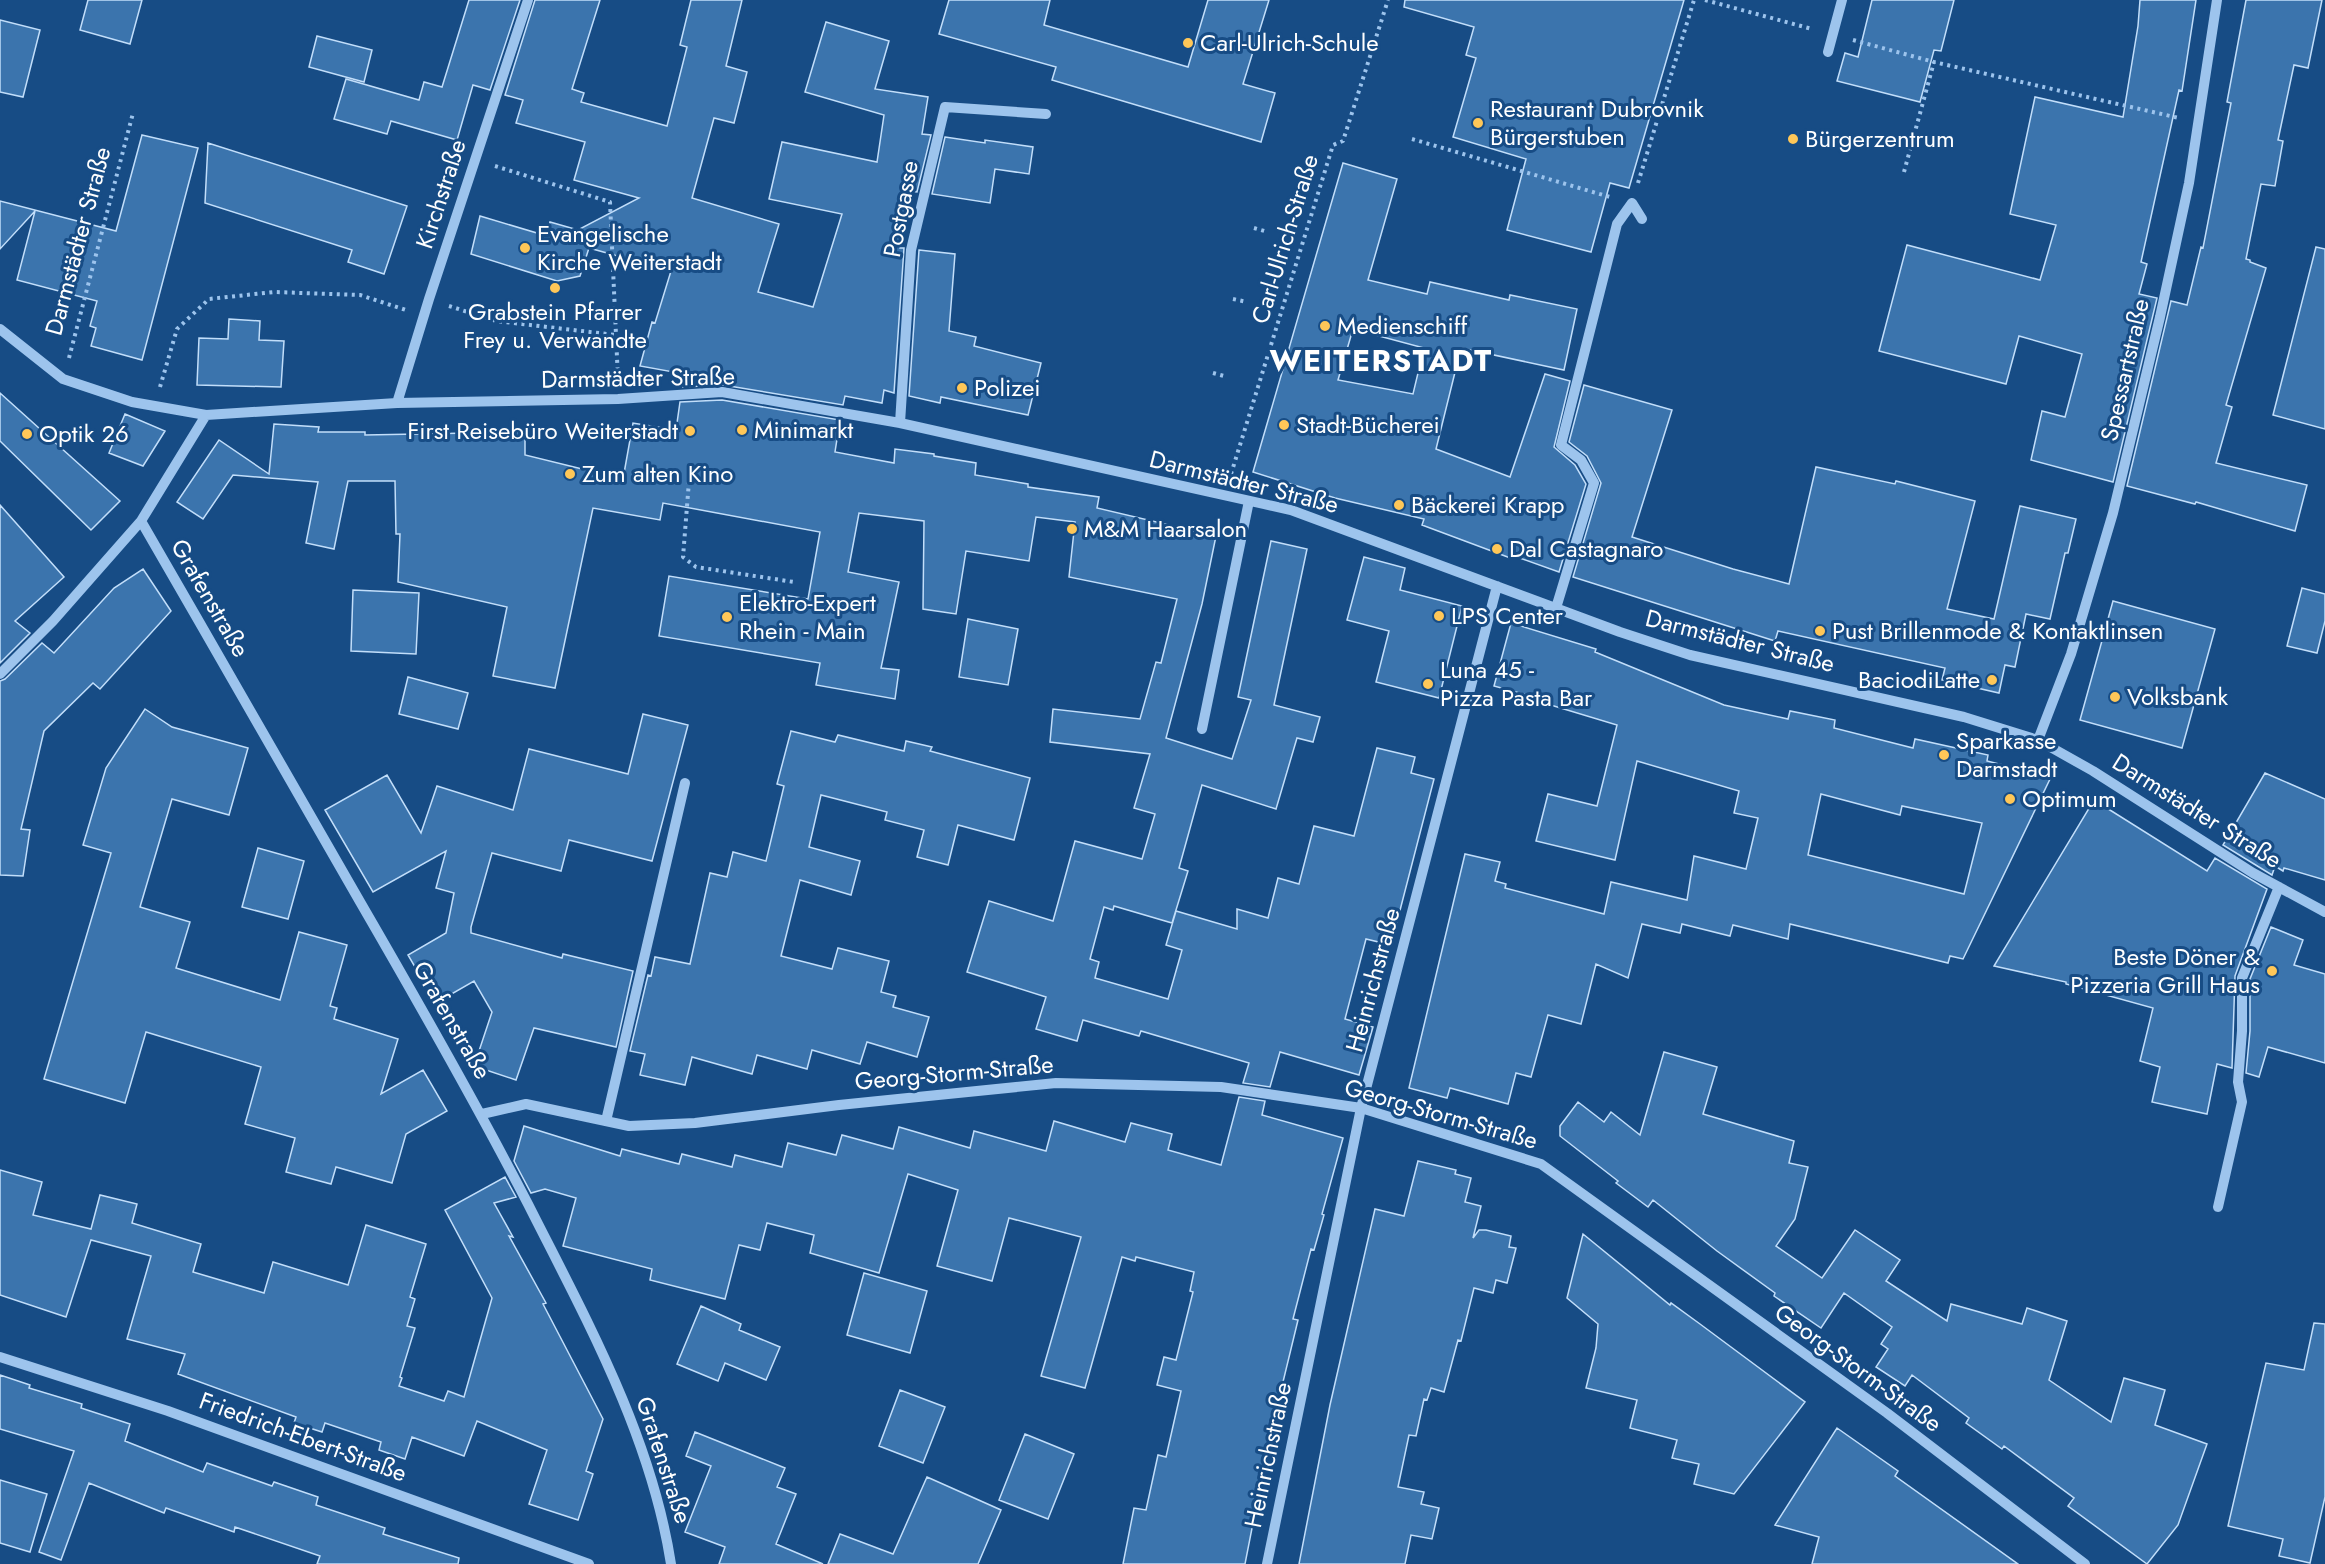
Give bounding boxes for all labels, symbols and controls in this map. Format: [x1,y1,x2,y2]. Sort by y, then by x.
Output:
place label: Carl-Ulrich-Schule [1200,25,1379,60]
marker: Carl-Ulrich-Schule [1181,36,1195,50]
place label: Restaurant Dubrovnik Bürgerstuben [1490,91,1704,154]
marker: Restaurant Dubrovnik Bürgerstuben [1471,116,1485,130]
place label: Bürgerzentrum [1805,121,1955,156]
marker: Bürgerzentrum [1786,132,1800,146]
street label: Kirchstraße [406,135,475,253]
street label: Darmstädter Straße [36,143,119,339]
street label: Carl-Ulrich-Straße [1242,150,1327,328]
street label: Postgasse [874,158,927,260]
place label: Evangelische Kirche Weiterstadt [537,216,722,279]
marker: Evangelische Kirche Weiterstadt [518,241,532,255]
marker: Grabstein Pfarrer Frey u. Verwandte [548,281,562,295]
place label: Grabstein Pfarrer Frey u. Verwandte [463,294,647,357]
street label: Spessartstraße [2091,295,2158,445]
place label: Medienschiff [1337,308,1469,343]
marker: Medienschiff [1318,319,1332,333]
district label: WEITERSTADT [1269,339,1493,382]
street label: Darmstädter Straße [541,358,735,397]
place label: Polizei [974,370,1041,405]
marker: Polizei [955,381,969,395]
place label: Stadt-Bücherei [1296,407,1440,442]
place label: Minimarkt [754,412,854,447]
place label: First Reisebüro Weiterstadt [407,413,678,448]
place label: Optik 26 [39,416,129,451]
marker: Stadt-Bücherei [1277,418,1291,432]
marker: Minimarkt [735,423,749,437]
marker: First Reisebüro Weiterstadt [683,424,697,438]
marker: Optik 26 [20,427,34,441]
street label: Darmstädter Straße [1146,441,1342,522]
place label: Zum alten Kino [582,456,733,491]
marker: Zum alten Kino [563,467,577,481]
place label: Bäckerei Krapp [1411,487,1564,522]
marker: Bäckerei Krapp [1392,498,1406,512]
place label: M&M Haarsalon [1084,511,1247,546]
marker: M&M Haarsalon [1065,522,1079,536]
place label: Dal Castagnaro [1509,531,1663,566]
street label: Grafenstraße [162,532,258,663]
marker: Dal Castagnaro [1490,542,1504,556]
place label: Elektro-Expert Rhein - Main [739,585,876,648]
place label: LPS Center [1451,598,1564,633]
street label: Darmstädter Straße [1642,600,1838,681]
marker: LPS Center [1432,609,1446,623]
marker: Elektro-Expert Rhein - Main [720,610,734,624]
place label: Pust Brillenmode & Kontaktlinsen [1832,613,2163,648]
marker: Pust Brillenmode & Kontaktlinsen [1813,624,1827,638]
place label: Luna 45 - Pizza Pasta Bar [1440,652,1593,715]
place label: BaciodiLatte [1858,662,1980,697]
marker: BaciodiLatte [1985,673,1999,687]
marker: Luna 45 - Pizza Pasta Bar [1421,677,1435,691]
place label: Volksbank [2127,679,2229,714]
marker: Volksbank [2108,690,2122,704]
place label: Sparkasse Darmstadt [1956,723,2057,786]
street label: Darmstädter Straße [2106,744,2289,877]
marker: Sparkasse Darmstadt [1937,748,1951,762]
place label: Optimum [2022,781,2117,816]
marker: Optimum [2003,792,2017,806]
street label: Heinrichstraße [1336,904,1409,1056]
place label: Beste Döner & Pizzeria Grill Haus [2070,939,2260,1002]
street label: Grafenstraße [404,954,500,1085]
marker: Beste Döner & Pizzeria Grill Haus [2265,964,2279,978]
street label: Georg-Storm-Straße [853,1046,1055,1099]
street label: Georg-Storm-Straße [1341,1069,1542,1158]
street label: Georg-Storm-Straße [1767,1295,1949,1440]
street label: Heinrichstraße [1235,1379,1300,1531]
street label: Friedrich-Ebert-Straße [195,1383,412,1490]
street label: Grafenstraße [628,1392,701,1528]

